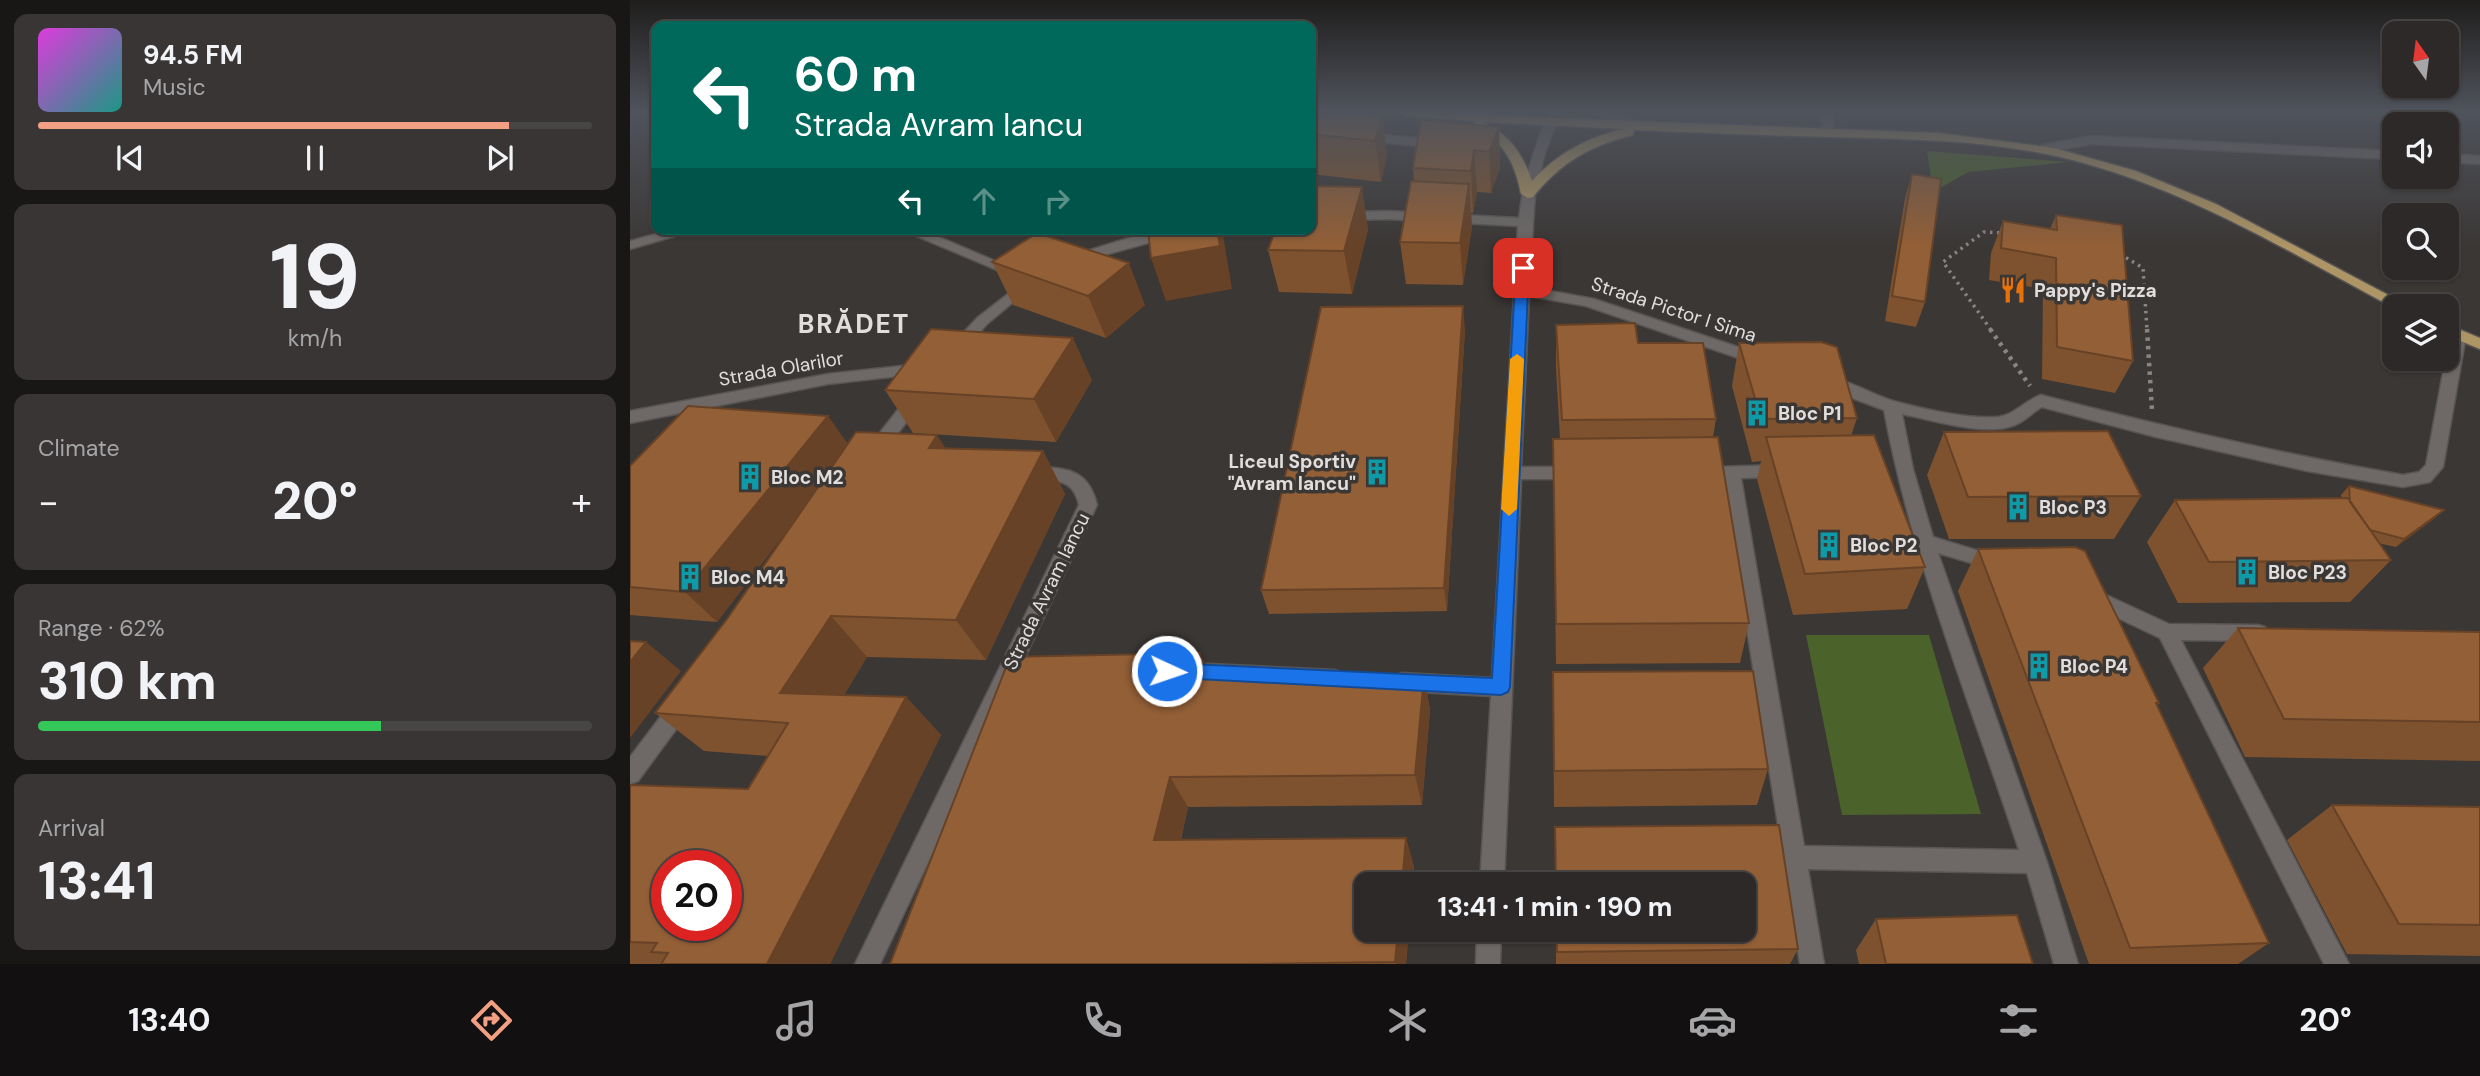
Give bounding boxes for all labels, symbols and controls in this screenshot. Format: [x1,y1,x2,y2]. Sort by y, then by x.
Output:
north arrow [2382,21,2459,98]
map controls [2382,21,2459,371]
text: 94.5 FM [143,38,243,72]
text: 60 m [794,42,917,106]
icon: left [679,49,770,140]
text: Music [143,72,206,102]
text: Strada Avram Iancu [794,104,1083,146]
button: sound [2382,112,2459,189]
icon: previous [111,139,149,177]
icon: pause [296,139,334,177]
icon: next [481,139,519,177]
icon: left [892,182,930,220]
icon: ahead [965,182,1003,220]
icon: right [1038,182,1076,220]
button: search [2382,203,2459,280]
text: 19 [270,218,360,336]
pin [1493,238,1553,298]
icon: arrive [1504,249,1542,287]
street label: Strada Pictor I Sima [1588,271,1760,348]
restaurant icon: Pappy's Pizza [1998,275,2028,305]
place label: Pappy's Pizza [2034,278,2157,303]
button: layers [2382,294,2459,371]
district label: BRĂDET [798,307,910,341]
text: km/h [288,323,342,353]
street label: Strada Olarilor [717,345,846,392]
building icon: Bloc P1 [1742,398,1772,428]
place label: Bloc P1 [1778,401,1841,426]
text: Climate [38,433,120,463]
place label: Liceul Sportiv "Avram Iancu" [1228,449,1356,496]
building icon: Liceul Sportiv "Avram Iancu" [1362,457,1392,487]
building icon: Bloc M2 [735,462,765,492]
place label: Bloc M2 [771,465,844,490]
text: 20° [272,467,358,535]
text: − [38,477,59,527]
text: + [571,477,592,527]
building icon: Bloc P3 [2003,492,2033,522]
place label: Bloc P3 [2039,495,2107,520]
street label: Strada Avram Iancu [998,509,1095,674]
building icon: Bloc P2 [1814,530,1844,560]
place label: Bloc P2 [1850,533,1917,558]
building icon: Bloc P23 [2232,557,2262,587]
place label: Bloc P23 [2268,560,2347,585]
building icon: Bloc M4 [675,562,705,592]
place label: Bloc M4 [711,565,785,590]
text: Range · 62% [38,613,164,643]
position arrow [1130,634,1204,708]
text: 310 km [38,647,217,715]
building icon: Bloc P4 [2024,651,2054,681]
place label: Bloc P4 [2060,654,2128,679]
text: Arrival [38,813,105,843]
text: 13:41 [38,847,155,915]
speed limit sign: 20 [651,850,742,941]
text: 13:41 · 1 min · 190 m [1438,890,1672,924]
icon: directions [467,996,516,1045]
icon: music [772,996,821,1045]
icon: phone [1078,996,1127,1045]
icon: climate [1383,996,1432,1045]
icon: car [1688,996,1737,1045]
icon: filters [1994,996,2043,1045]
text: 13:40 [128,999,211,1041]
text: 20° [2299,999,2352,1041]

